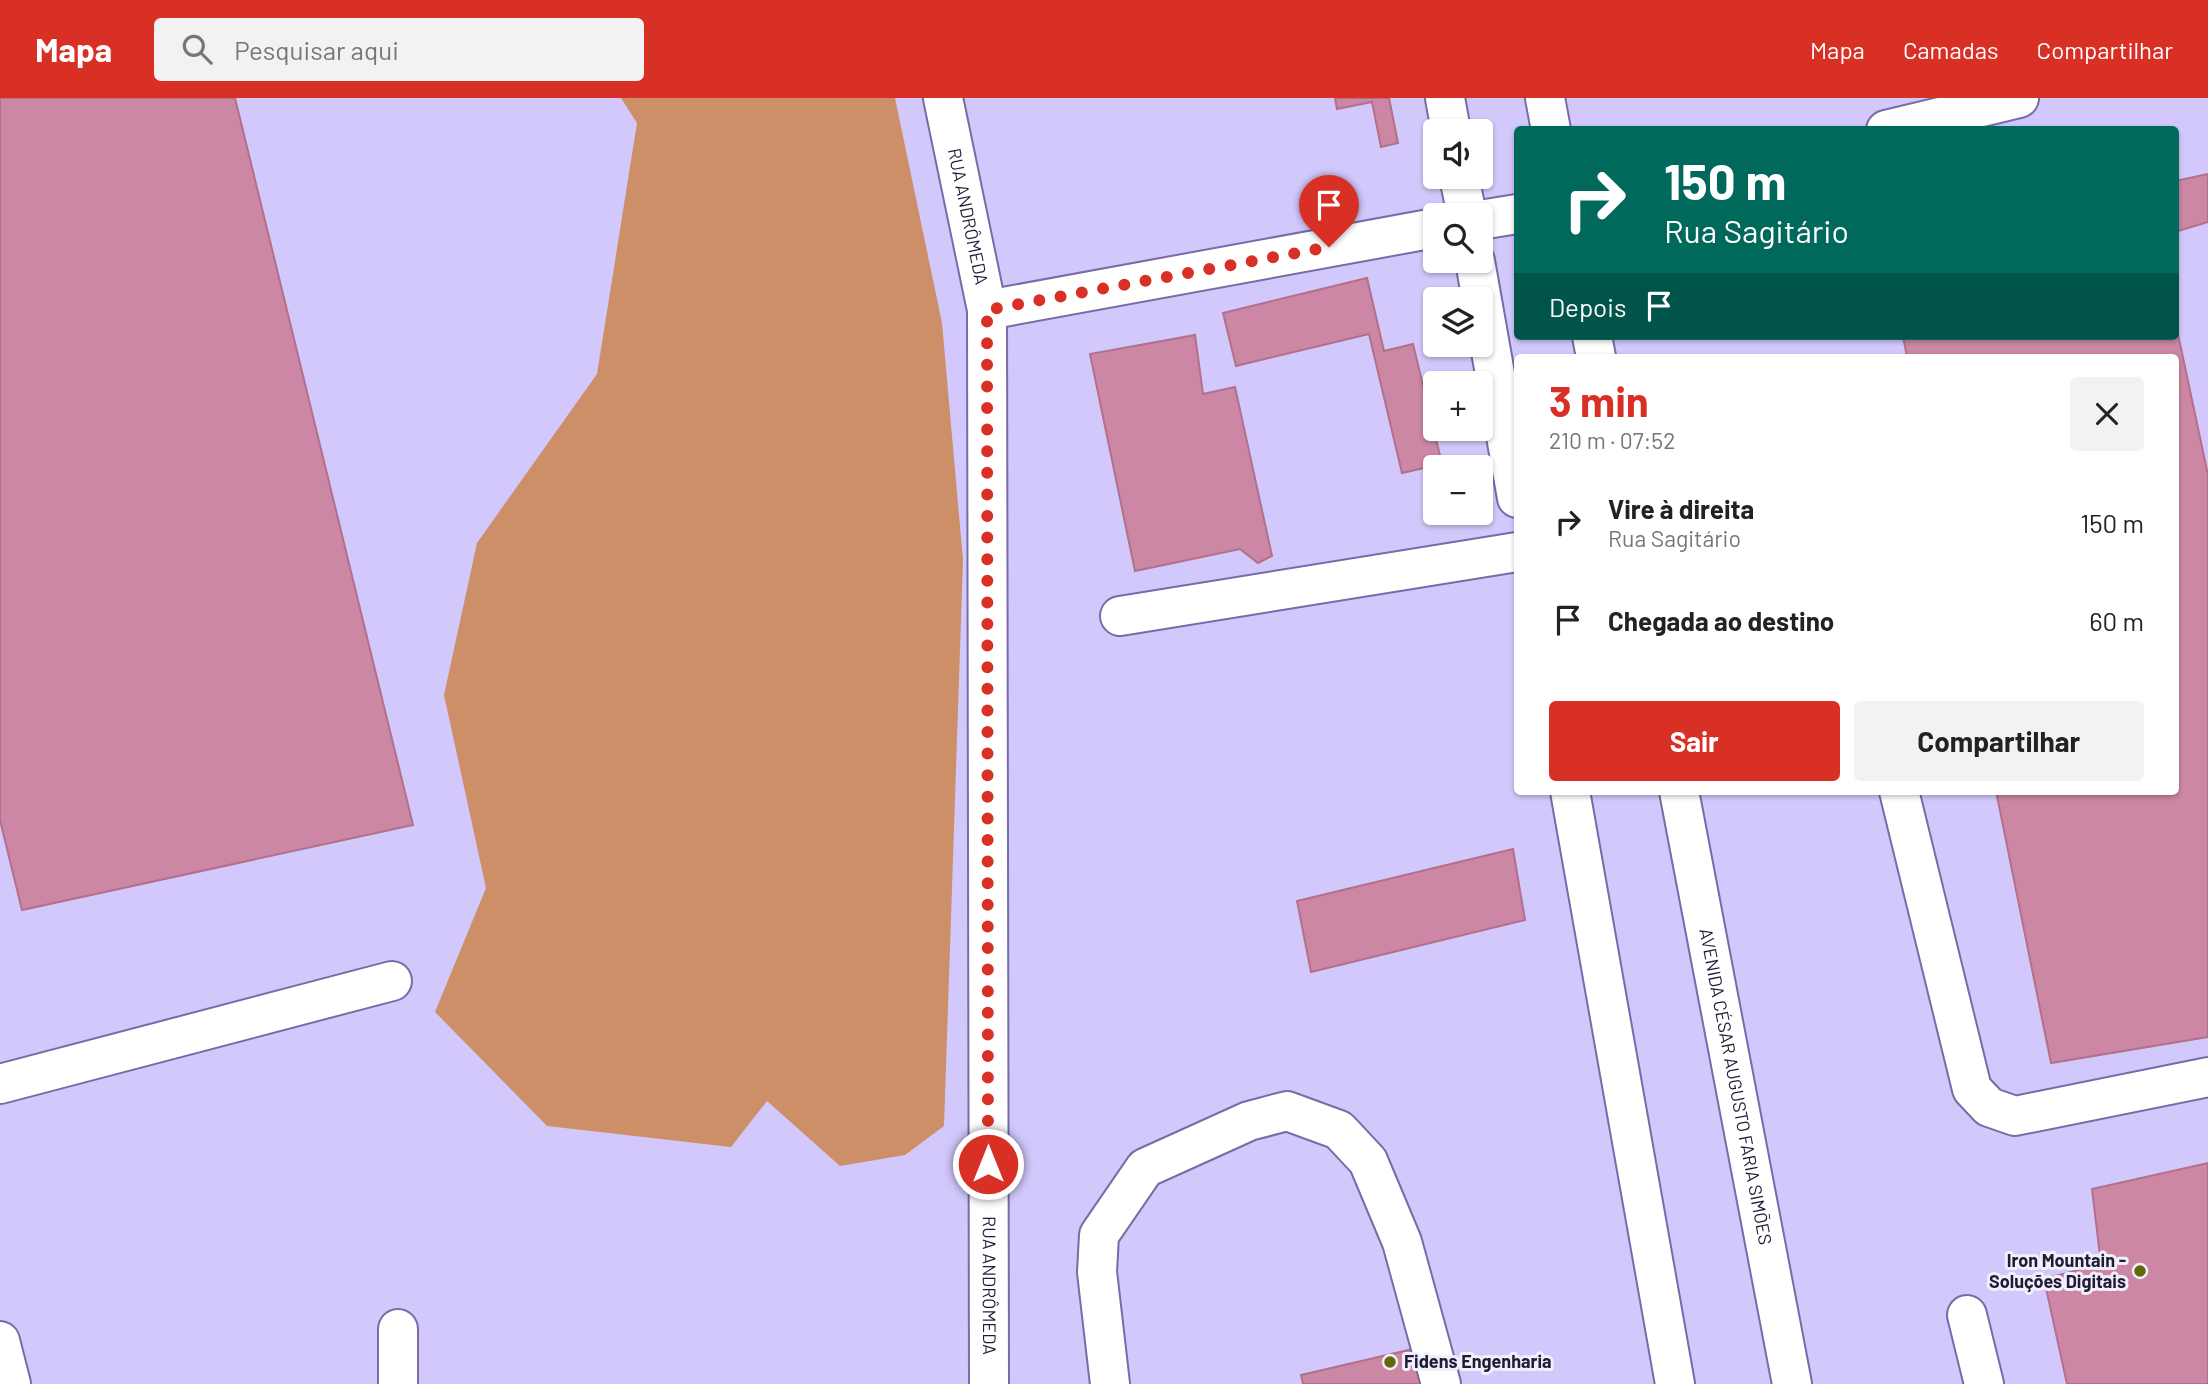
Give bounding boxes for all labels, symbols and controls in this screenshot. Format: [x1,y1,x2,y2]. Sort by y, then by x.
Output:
search box [154,18,644,81]
text: Mapa [35,29,112,69]
icon: search [178,30,216,68]
text: Pesquisar aqui [234,34,399,65]
text: Mapa [1810,35,1865,64]
text: Camadas [1903,35,1999,64]
text: Compartilhar [2037,35,2173,64]
map controls [1423,119,1493,525]
button: sound [1423,119,1493,189]
street label: RUA ANDRÔMEDA [944,146,993,286]
text: 150 m [1664,151,1786,210]
icon: right [1549,154,1640,245]
pin [1299,175,1359,247]
icon: arrive [1310,186,1348,224]
button: search [1423,203,1493,273]
text: Rua Sagitário [1664,211,1849,249]
button: layers [1423,287,1493,357]
icon: arrive [1640,287,1678,325]
text: Depois [1549,291,1626,322]
button: + [1423,371,1493,441]
text: 3 min [1549,375,1649,425]
button: close [2070,377,2144,451]
text: 210 m · 07:52 [1549,426,1676,454]
button: − [1423,455,1493,525]
text: Vire à direita [1608,493,1754,524]
icon: right [1549,503,1587,541]
text: 150 m [2080,507,2144,538]
text: Rua Sagitário [1608,524,1741,552]
icon: arrive [1549,601,1587,639]
text: Chegada ao destino [1608,605,1834,636]
text: 60 m [2089,605,2144,636]
button: Sair [1549,701,1840,781]
button: Compartilhar [1854,701,2144,781]
street label: AVENIDA CÉSAR AUGUSTO FARIA SIMÕES [1695,926,1777,1247]
position arrow [951,1127,1025,1201]
street label: RUA ANDRÔMEDA [979,1216,1001,1355]
place label: Iron Mountain - Soluções Digitais [1989,1249,2126,1292]
marker: Iron Mountain - Soluções Digitais [2132,1263,2148,1279]
place label: Fidens Engenharia [1404,1350,1552,1372]
marker: Fidens Engenharia [1382,1354,1398,1370]

